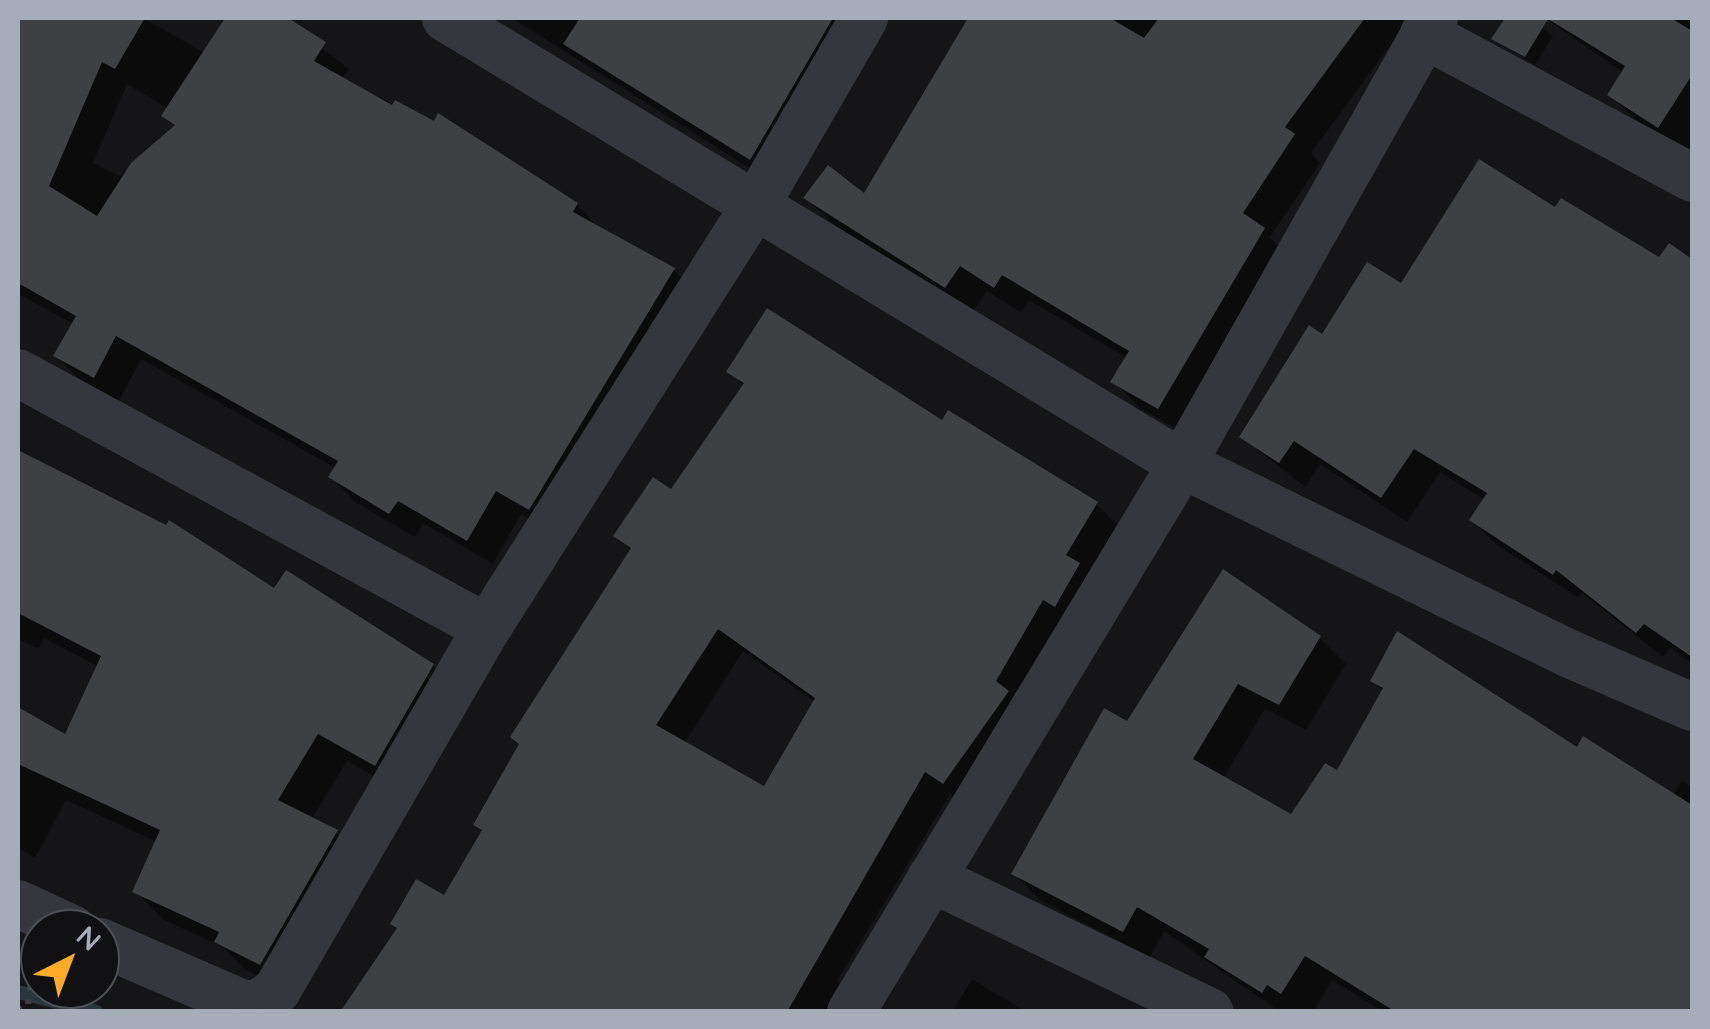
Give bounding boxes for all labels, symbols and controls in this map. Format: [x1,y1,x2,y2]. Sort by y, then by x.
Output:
north arrow [20,909,120,1009]
text: N [70,918,108,958]

